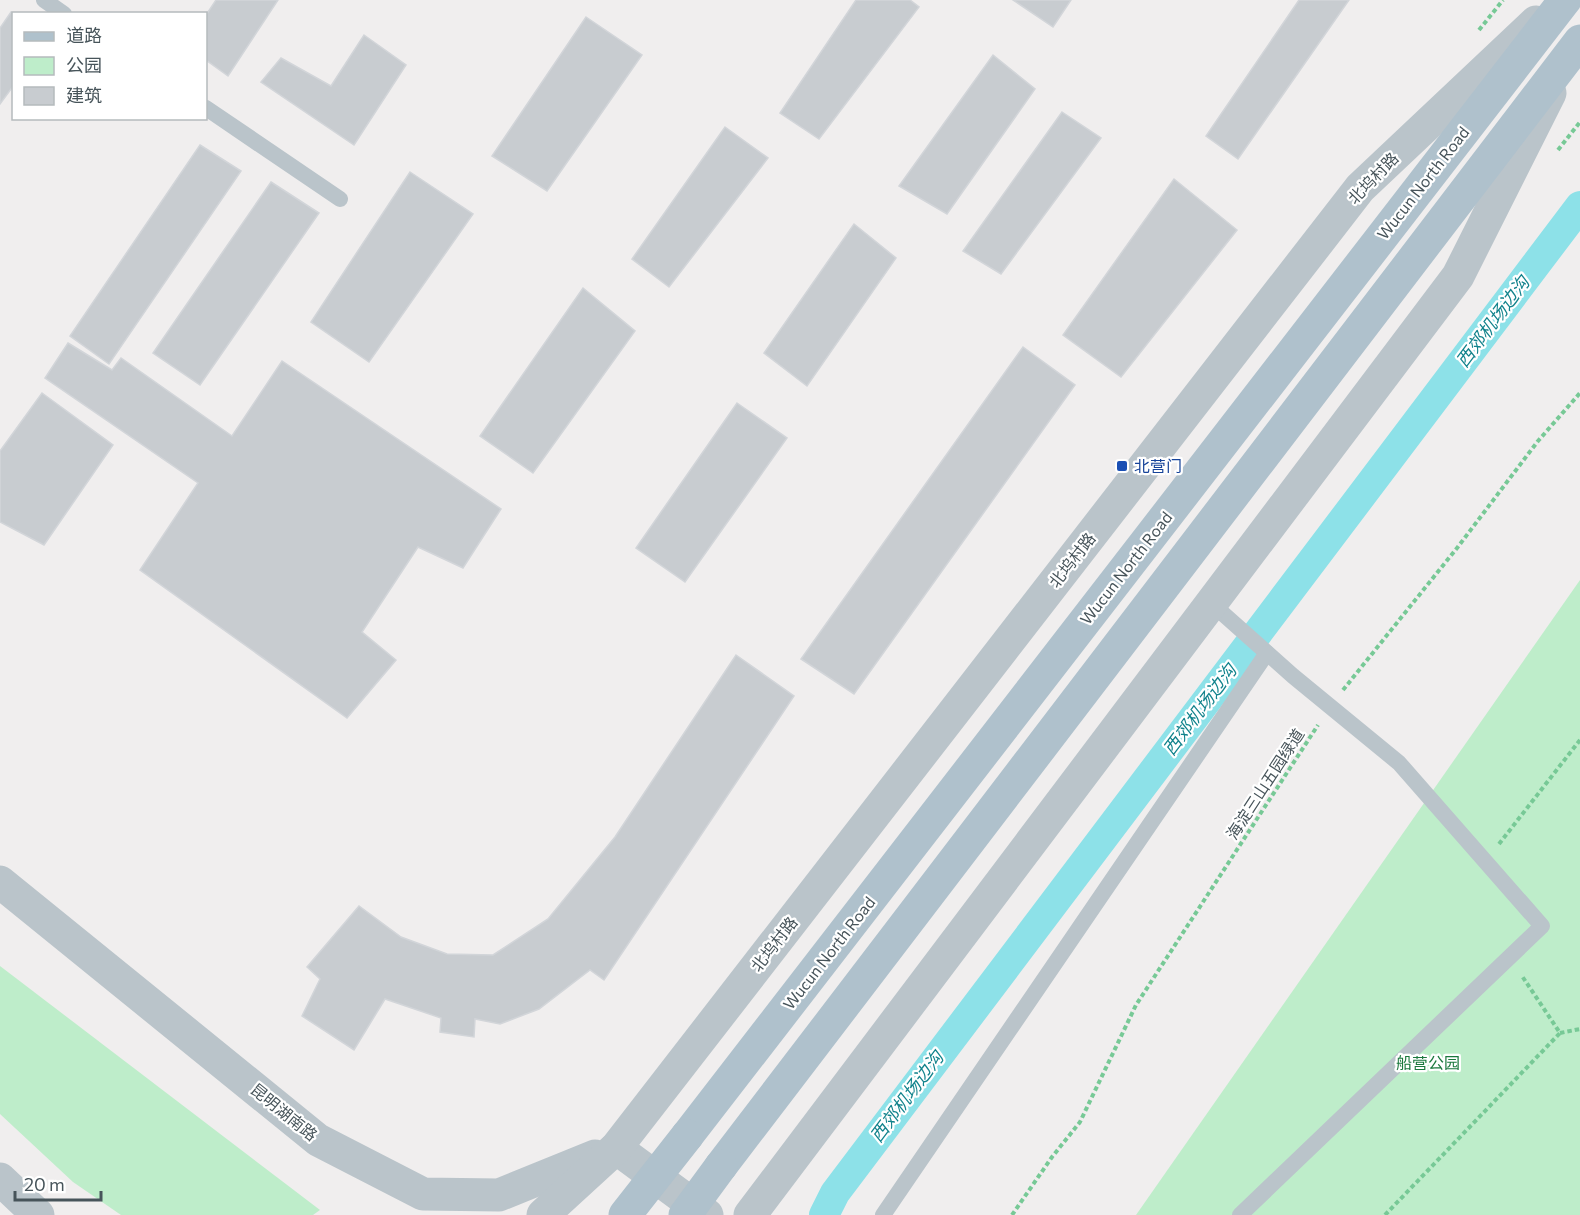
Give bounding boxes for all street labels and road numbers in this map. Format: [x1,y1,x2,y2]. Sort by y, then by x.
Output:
street label: Wucun North Road [1373,123,1472,243]
street label: 北坞村路 [1344,148,1402,207]
street label: Wucun North Road [1076,508,1175,628]
street label: 北坞村路 [1044,529,1099,591]
street label: 海淀三山五园绿道 [1222,725,1307,843]
street label: Wucun North Road [779,893,878,1013]
street label: 北坞村路 [746,913,801,975]
street label: 昆明湖南路 [247,1079,321,1144]

